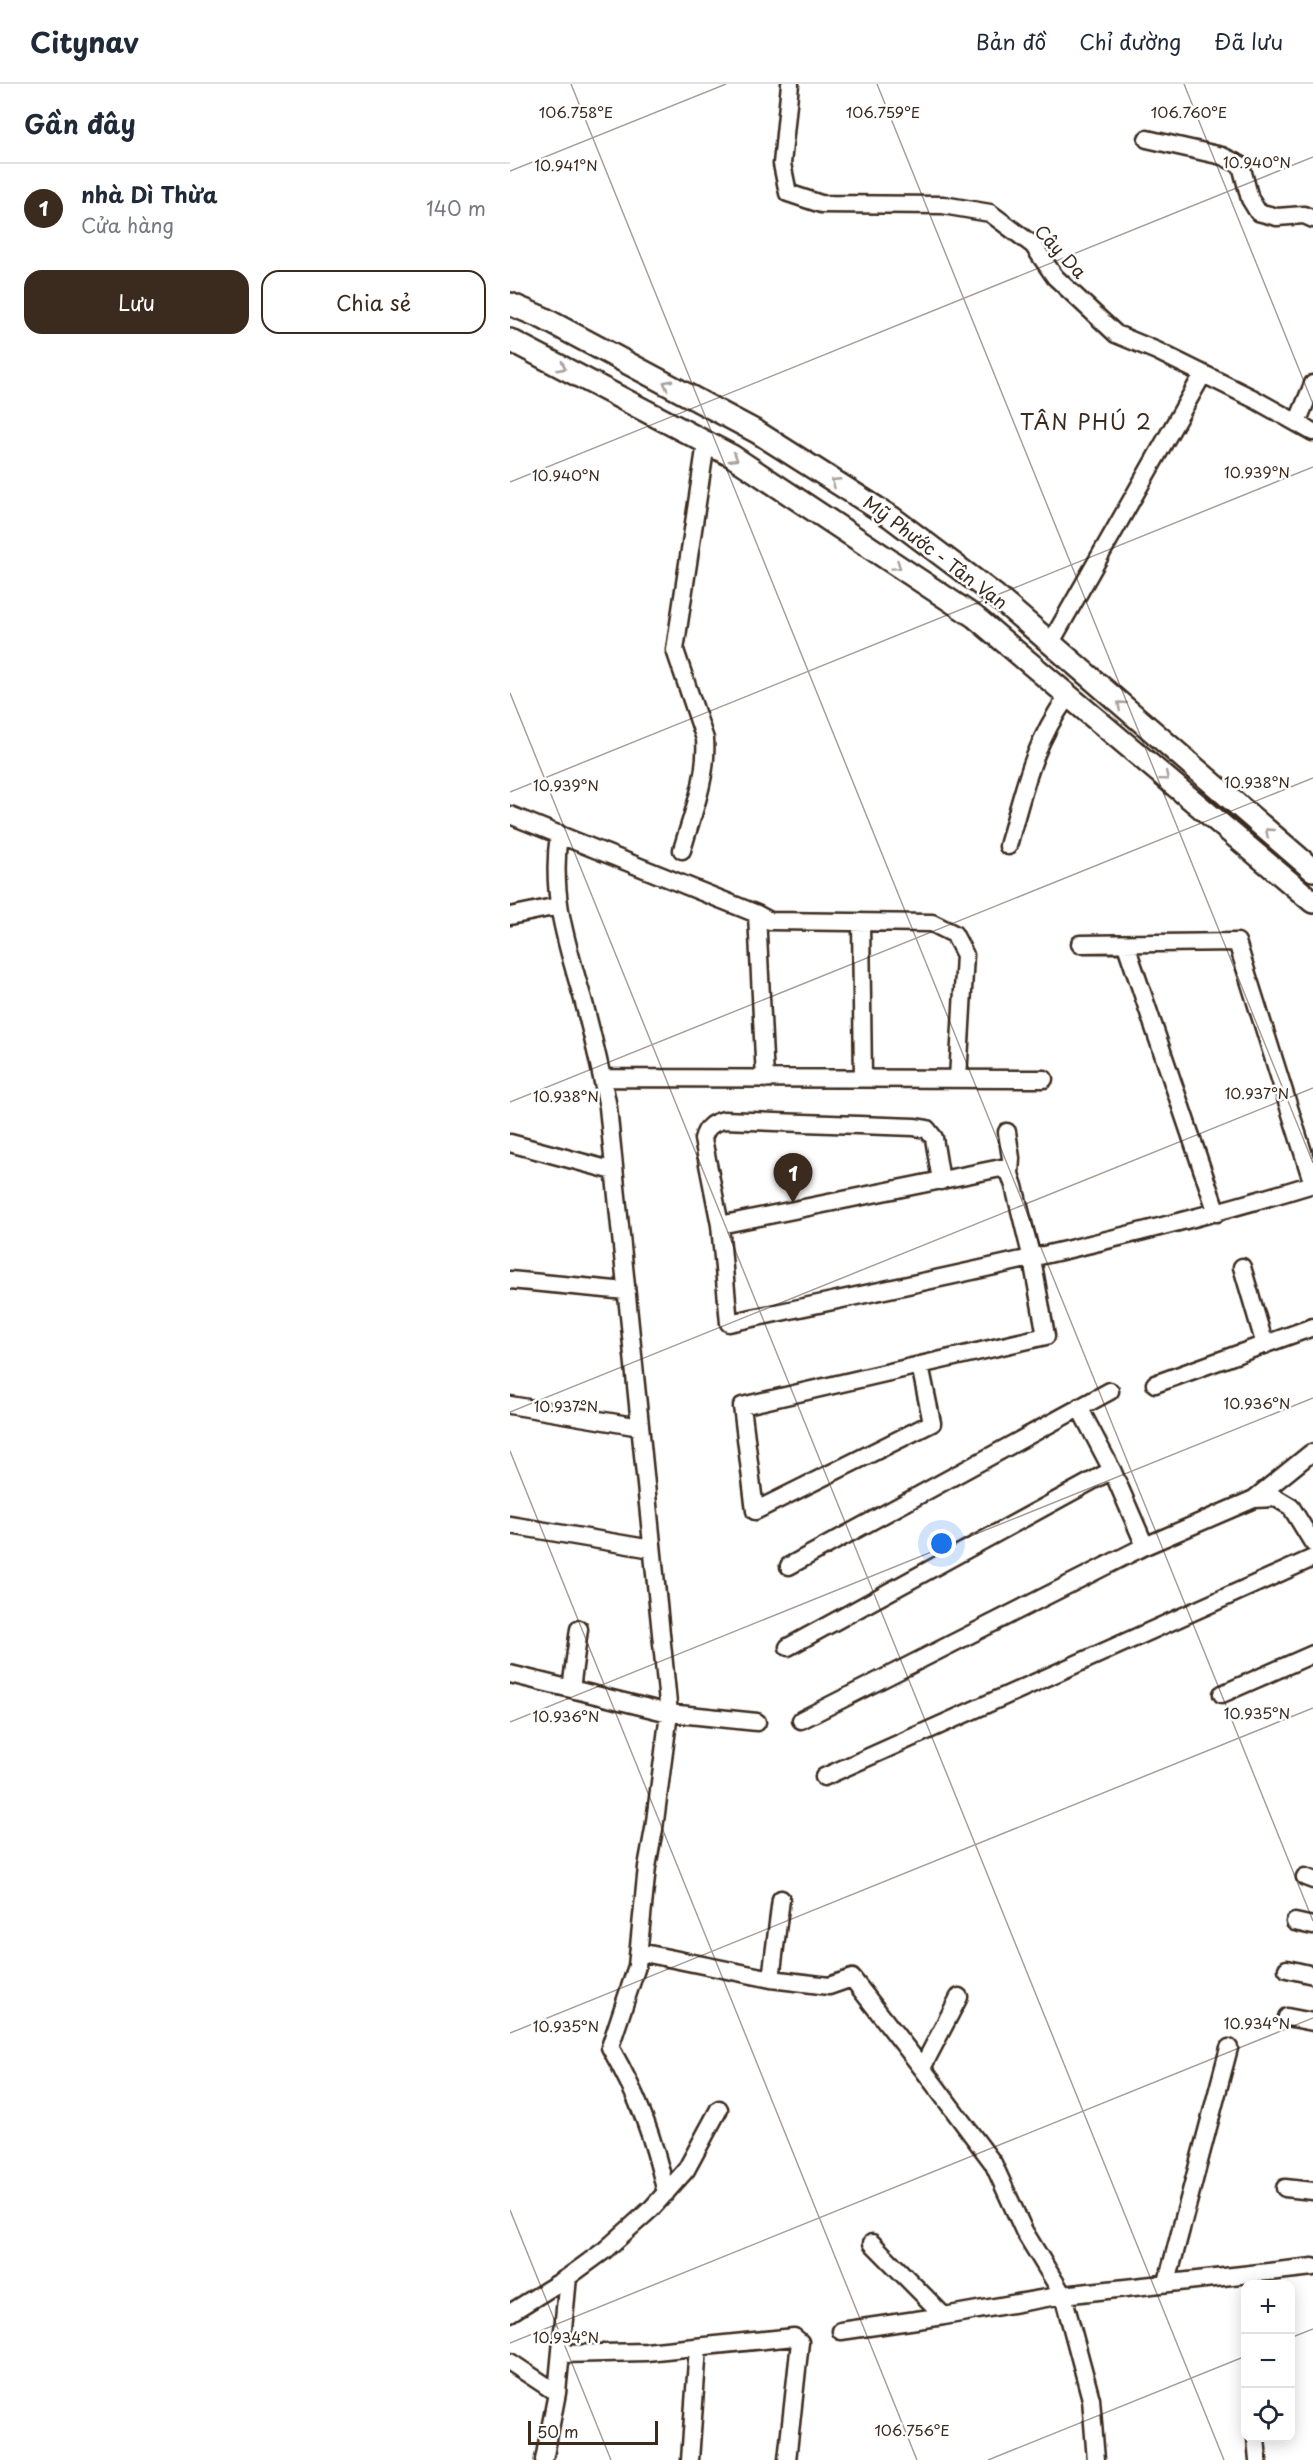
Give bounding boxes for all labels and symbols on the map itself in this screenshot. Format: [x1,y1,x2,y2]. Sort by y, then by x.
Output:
text: 106.758°E [539,100,613,123]
text: 106.759°E [846,100,920,123]
text: 106.760°E [1151,100,1227,123]
text: 10.940°N [1223,150,1291,173]
text: 10.941°N [534,153,598,176]
street label: Cây Da [1029,218,1094,285]
one-way arrow [556,360,567,372]
one-way arrow [663,380,673,391]
district label: TÂN PHÚ 2 [1020,405,1152,437]
one-way arrow [728,451,738,463]
text: 10.939°N [1224,460,1290,483]
text: 10.940°N [532,463,600,486]
one-way arrow [831,477,841,489]
street label: Mỹ Phước - Tân Vạn [858,489,1014,615]
one-way arrow [891,558,901,570]
one-way arrow [1117,701,1128,712]
one-way arrow [1158,770,1169,781]
text: 10.938°N [1224,770,1290,793]
text: 10.939°N [533,773,599,796]
one-way arrow [1265,828,1276,839]
text: 10.937°N [1225,1081,1289,1104]
text: 10.938°N [533,1084,599,1107]
pin: 1 [774,1154,812,1203]
text: 10.936°N [1224,1391,1290,1414]
text: 10.937°N [534,1394,598,1417]
your location [927,1529,956,1558]
text: 10.935°N [1224,1701,1290,1724]
text: 10.936°N [533,1704,599,1727]
text: 10.934°N [1224,2011,1290,2034]
text: 10.935°N [533,2014,599,2037]
text: 10.934°N [533,2325,599,2348]
scale bar [528,2418,658,2446]
text: 106.756°E [874,2418,950,2441]

